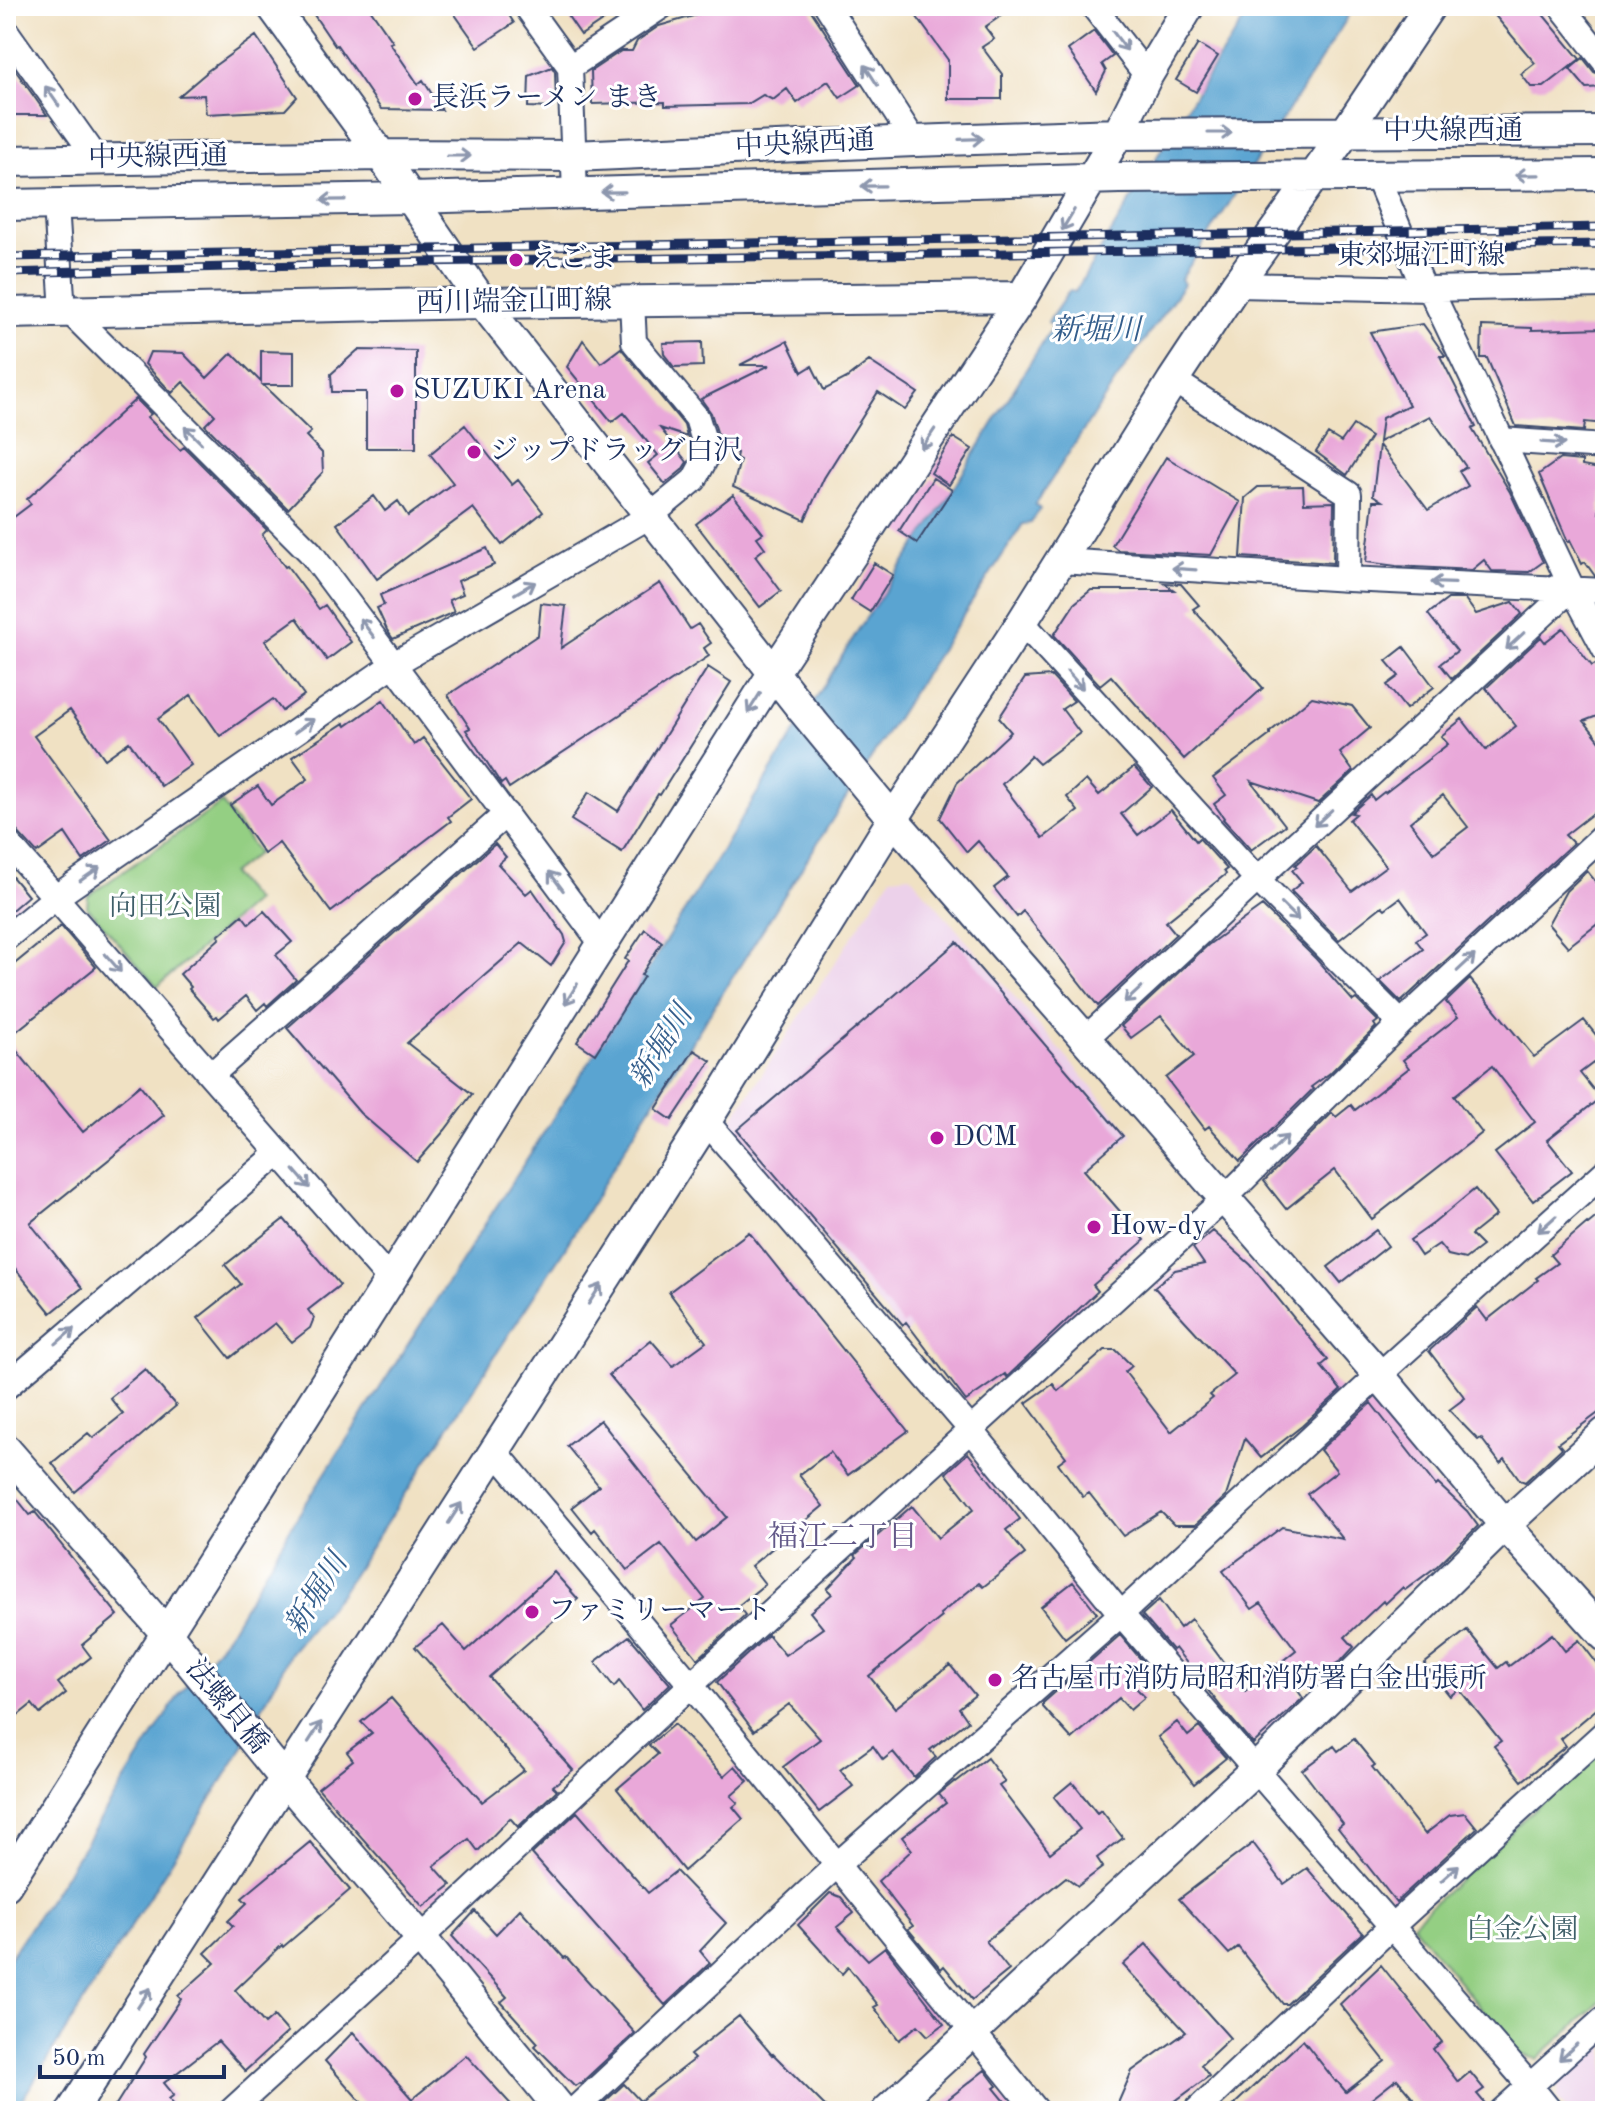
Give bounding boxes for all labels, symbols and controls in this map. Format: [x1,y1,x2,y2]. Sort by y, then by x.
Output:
one-way arrow [1111,30,1128,51]
one-way arrow [863,64,879,87]
place label: 長浜ラーメン まき [431,82,661,113]
one-way arrow [44,85,60,107]
marker: 長浜ラーメン まき [406,90,424,108]
street label: 中央線西通 [1383,115,1523,146]
street label: 中央線西通 [734,124,876,163]
one-way arrow [1206,126,1233,141]
one-way arrow [957,131,984,146]
street label: 中央線西通 [88,140,228,173]
one-way arrow [445,148,472,164]
one-way arrow [1514,167,1541,183]
one-way arrow [860,178,887,193]
one-way arrow [600,185,627,200]
one-way arrow [320,192,347,207]
one-way arrow [1060,208,1076,231]
street label: 東郊堀江町線 [1337,240,1505,271]
place label: えごま [532,244,616,274]
marker: えごま [507,251,525,269]
street label: 西川端金山町線 [416,284,612,319]
water label: 新堀川 [1051,313,1144,346]
place label: SUZUKI Arena [413,377,607,405]
marker: SUZUKI Arena [388,382,406,400]
one-way arrow [184,426,203,445]
one-way arrow [920,427,936,450]
place label: ジップドラッグ白沢 [490,435,741,466]
one-way arrow [1539,436,1566,451]
marker: ジップドラッグ白沢 [465,443,483,461]
one-way arrow [1171,561,1198,576]
one-way arrow [1430,576,1457,591]
one-way arrow [512,580,536,595]
one-way arrow [359,618,376,639]
one-way arrow [1505,632,1525,650]
one-way arrow [1065,670,1084,690]
one-way arrow [746,691,762,714]
one-way arrow [293,718,315,734]
one-way arrow [1314,808,1334,826]
one-way arrow [79,866,101,882]
one-way arrow [547,871,564,893]
park label: 向田公園 [109,891,221,922]
one-way arrow [1280,902,1300,921]
one-way arrow [104,952,122,972]
one-way arrow [1456,954,1475,973]
one-way arrow [562,982,578,1005]
one-way arrow [1123,985,1143,1004]
water label: 新堀川 [623,997,700,1093]
place label: DCM [953,1124,1017,1152]
marker: DCM [928,1129,946,1147]
one-way arrow [1269,1135,1288,1154]
one-way arrow [293,1169,311,1189]
place label: How-dy [1110,1213,1207,1241]
one-way arrow [1537,1214,1558,1233]
marker: How-dy [1085,1218,1103,1236]
one-way arrow [587,1284,604,1306]
one-way arrow [55,1327,75,1345]
one-way arrow [447,1502,463,1525]
district label: 福江二丁目 [768,1521,918,1553]
water label: 新堀川 [278,1545,355,1641]
place label: ファミリーマート [548,1597,771,1626]
marker: ファミリーマート [523,1603,541,1621]
street label: 法螺貝橋 [180,1653,274,1759]
place label: 名古屋市消防局昭和消防署白金出張所 [1011,1663,1487,1694]
marker: 名古屋市消防局昭和消防署白金出張所 [986,1671,1004,1689]
one-way arrow [307,1721,323,1744]
one-way arrow [1439,1865,1459,1883]
park label: 白金公園 [1466,1914,1578,1945]
one-way arrow [137,1987,153,2010]
scale bar [40,2029,224,2079]
one-way arrow [1558,2043,1578,2061]
text: 50 m [52,2047,106,2071]

